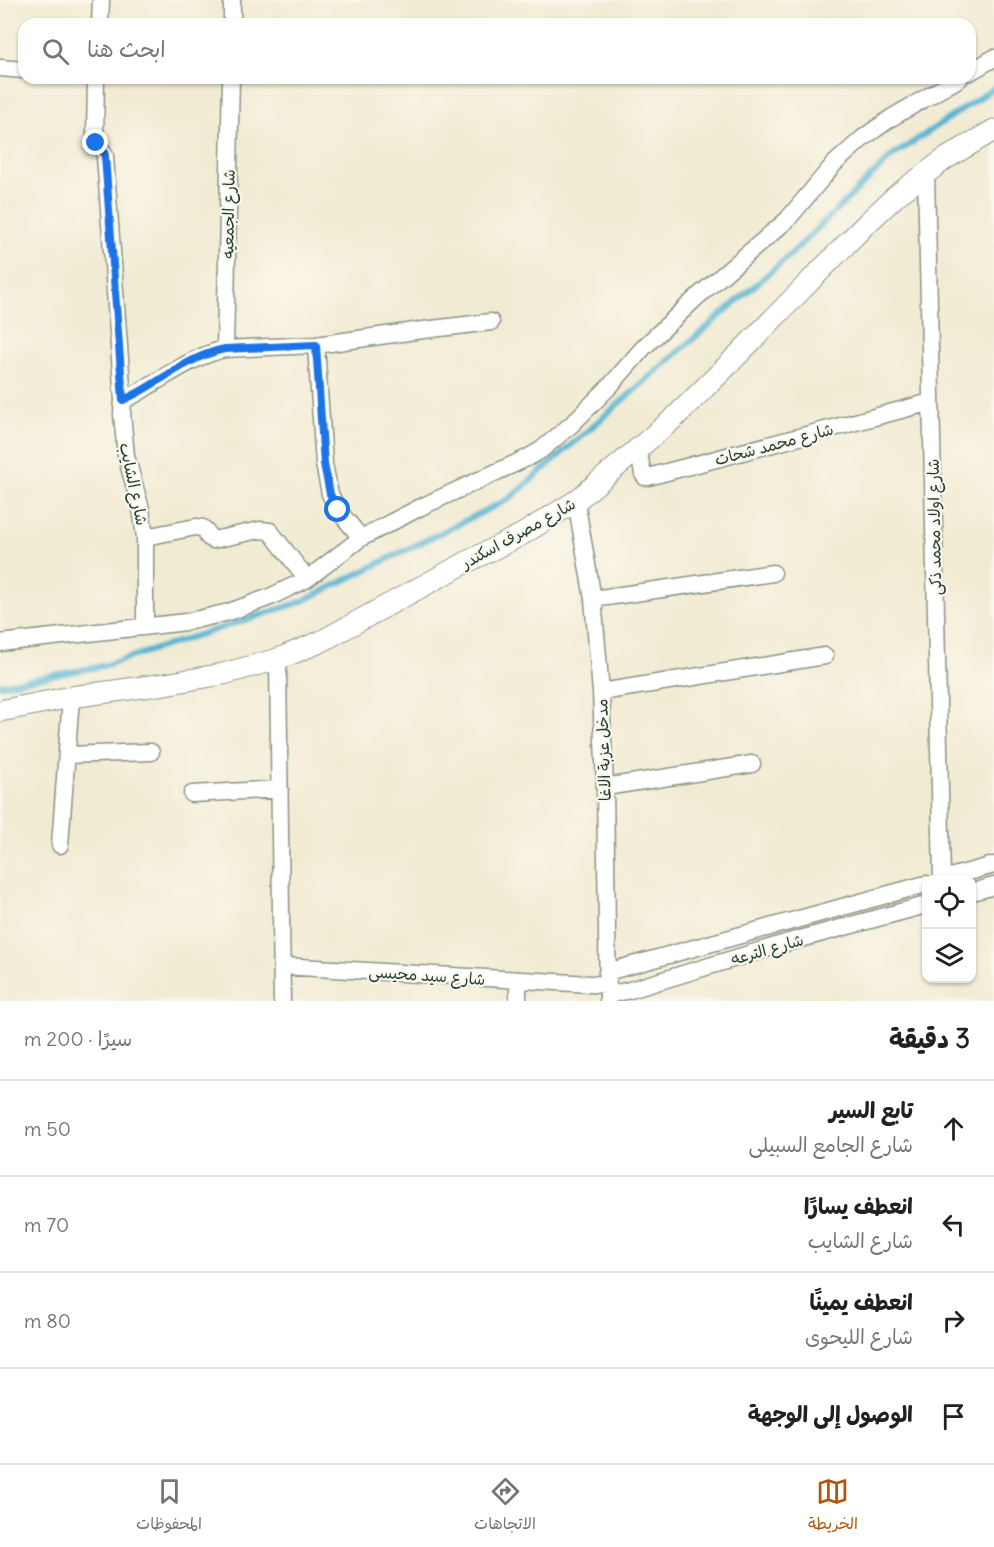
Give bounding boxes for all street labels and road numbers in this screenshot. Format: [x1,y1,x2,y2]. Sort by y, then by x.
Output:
street label: شارع الجمعيه [217,169,241,259]
street label: شارع محمد شحات [712,419,836,471]
street label: شارع الشايب [114,441,153,528]
street label: شارع اولاد محمد ذكى [923,458,947,596]
street label: شارع مصرف اسكندر [456,493,580,575]
street label: مدخل عزبة الاغا [591,698,615,802]
street label: شارع الترعه [728,929,806,971]
street label: شارع سيد محيسى [368,961,486,991]

